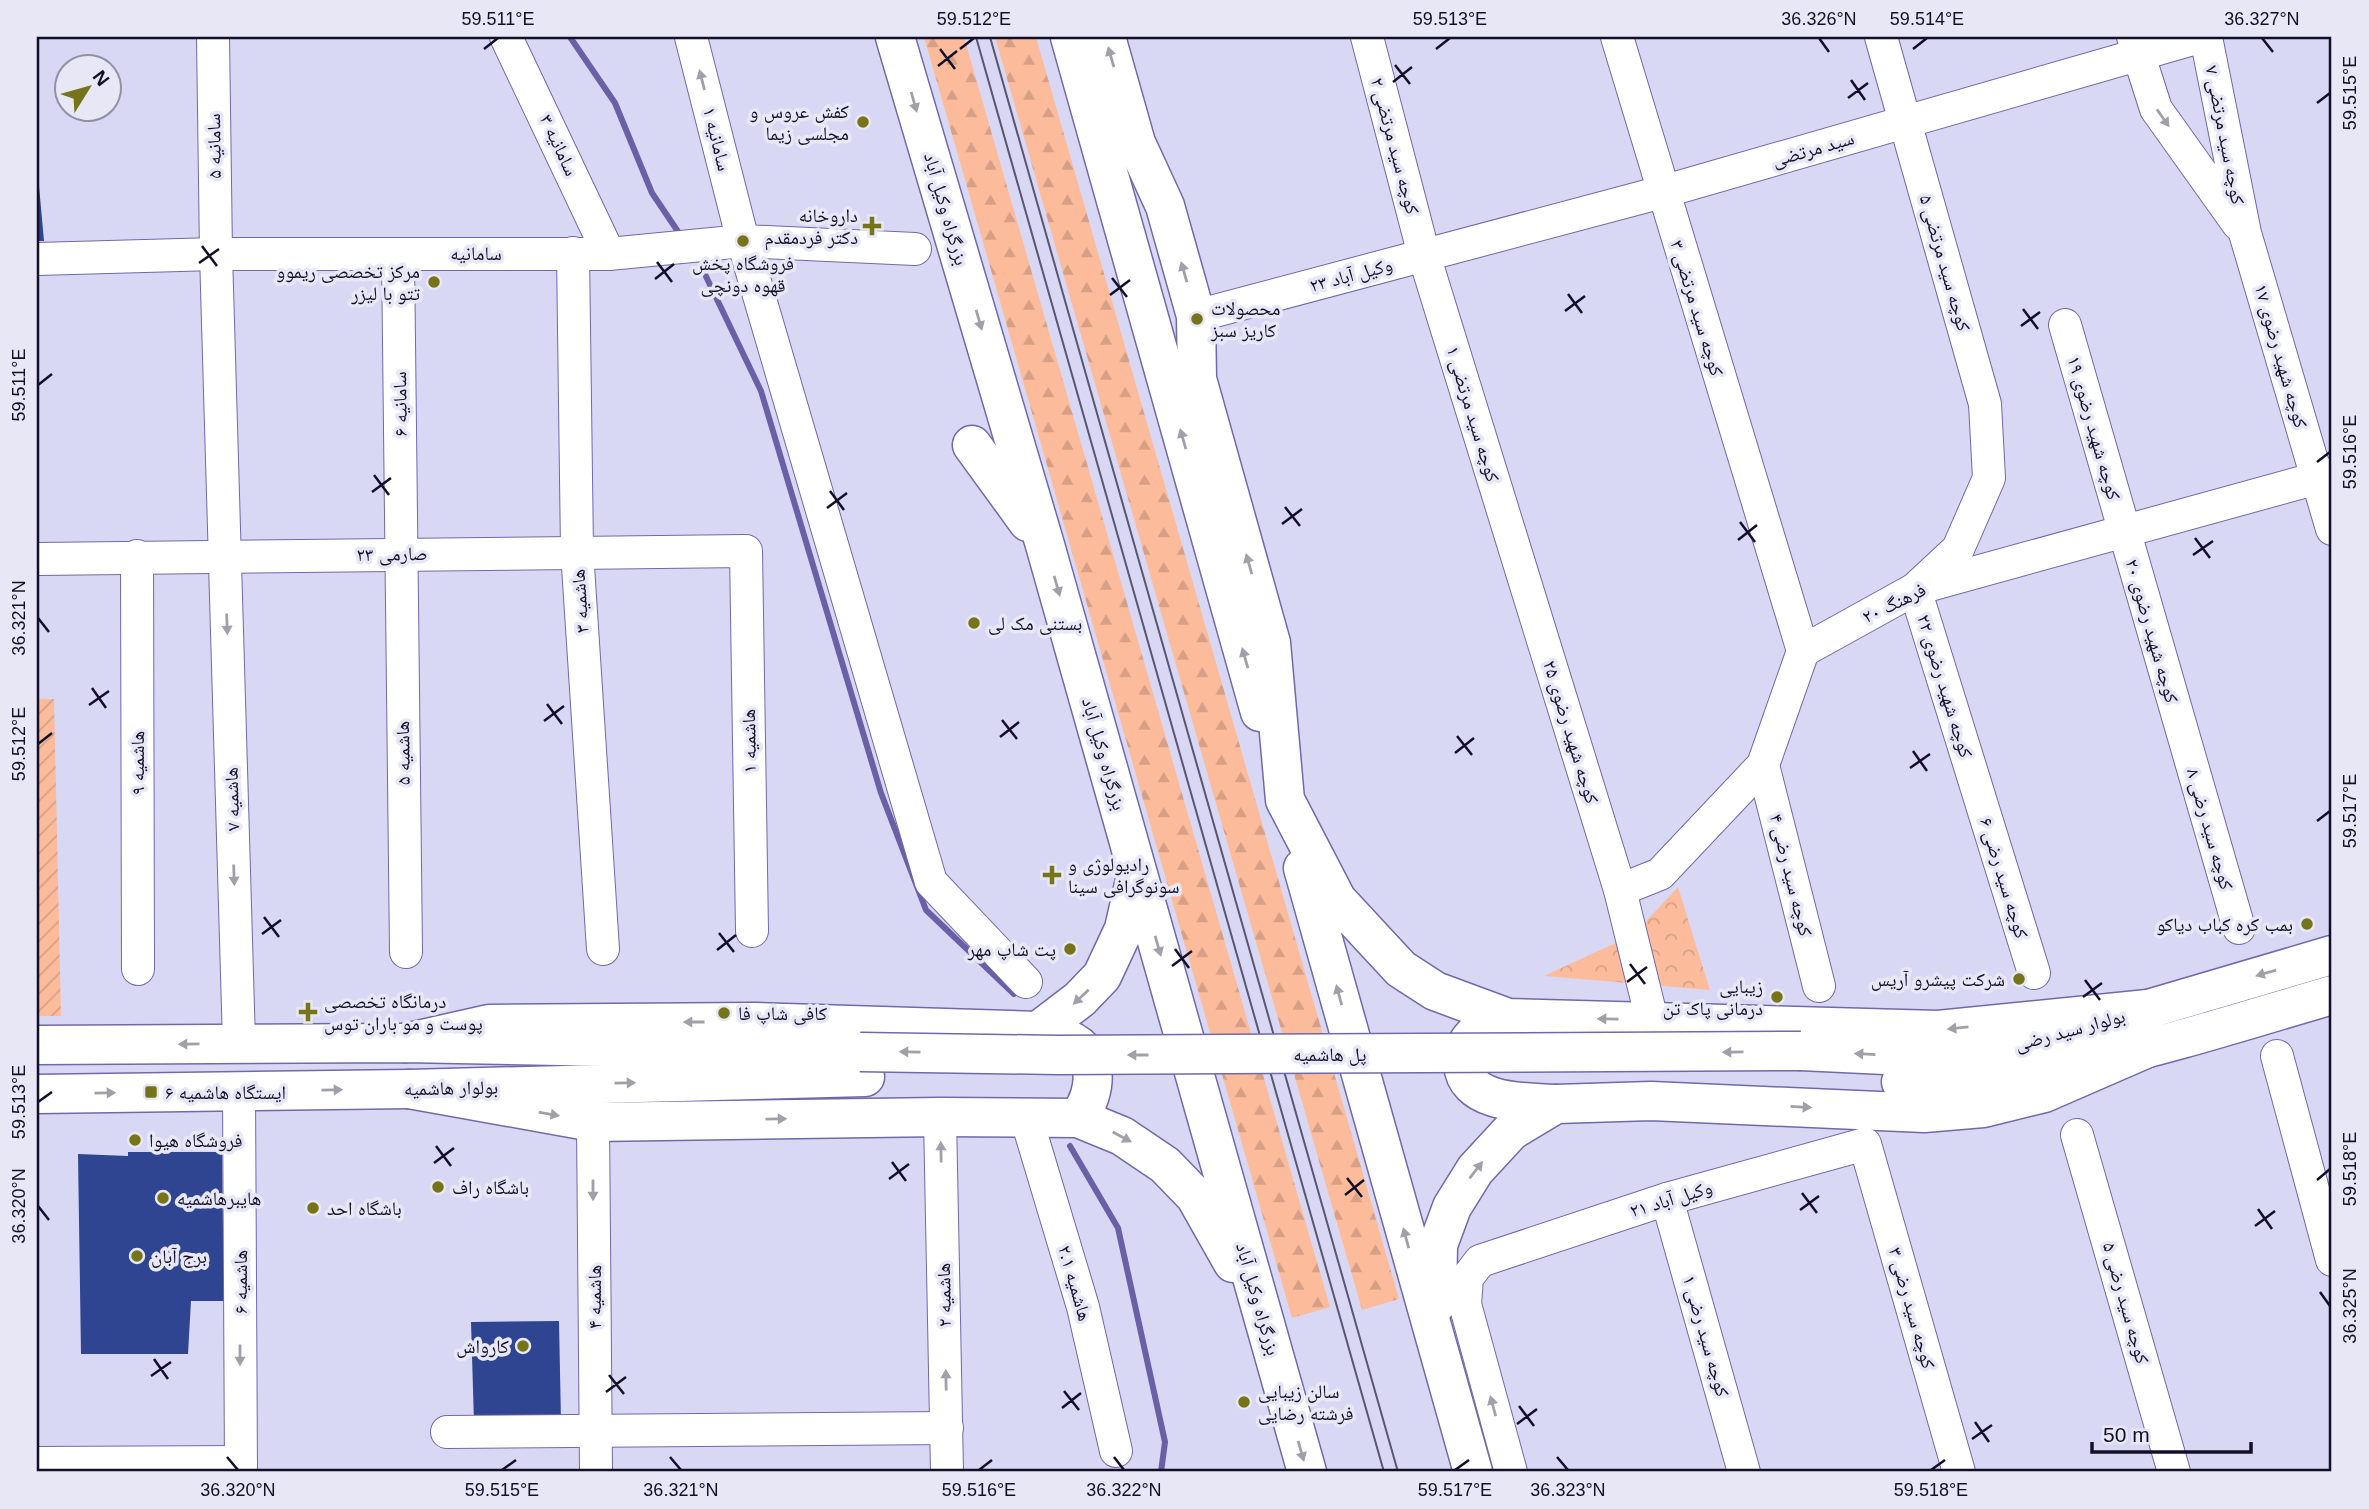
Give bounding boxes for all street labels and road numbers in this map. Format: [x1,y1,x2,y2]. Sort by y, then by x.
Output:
street label: کوچه سید مرتضی ۷ [2200,64,2249,206]
street label: کوچه سید مرتضی ۲ [1366,75,1423,217]
street label: سامانیه ۱ [699,105,735,173]
street label: سامانیه ۳ [535,111,582,179]
street label: سامانیه ۵ [203,113,225,179]
street label: سید مرتضی [1770,127,1857,172]
street label: بزرگراه وکیل آباد [919,150,972,268]
street label: کوچه سید مرتضی ۵ [1915,192,1975,334]
street label: کوچه سید مرتضی ۳ [1665,238,1728,379]
street label: سامانیه [450,243,502,264]
street label: ۲۳ وکیل آباد [1307,254,1395,297]
street label: کوچه شهید رضوی ۱۷ [2249,282,2312,431]
street label: کوچه سید مرتضی ۱ [1441,344,1504,485]
street label: کوچه شهید رضوی ۱۹ [2062,354,2125,503]
street label: سامانیه ۶ [389,371,411,437]
street label: صارمی ۲۳ [356,543,428,566]
street label: کوچه شهید رضوی ۲۰ [2120,557,2183,706]
street label: هاشمیه ۳ [567,568,593,634]
street label: فرهنگ ۲۰ [1859,579,1930,628]
street label: کوچه شهید رضوی ۲۲ [1912,612,1977,761]
street label: کوچه شهید رضوی ۲۵ [1538,658,1603,807]
street label: بزرگراه وکیل آباد [1077,695,1130,813]
street label: هاشمیه ۱ [738,709,760,773]
street label: هاشمیه ۵ [392,721,414,785]
street label: هاشمیه ۹ [127,731,148,795]
street label: کوچه سید رضی ۸ [2182,766,2237,893]
street label: هاشمیه ۷ [220,767,244,831]
street label: کوچه سید رضی ۴ [1765,812,1816,939]
street label: کوچه سید رضی ۶ [1975,815,2032,941]
street label: بولوار سید رضی [2013,1005,2128,1056]
street label: پل هاشمیه [1293,1044,1367,1066]
street label: بولوار هاشمیه [404,1077,498,1100]
street label: ۲۱ وکیل آباد [1627,1177,1715,1222]
street label: بزرگراه وکیل آباد [1231,1240,1284,1358]
street label: کوچه سید رضی ۵ [2098,1240,2153,1367]
street label: هاشمیه ۲.۱ [1054,1243,1096,1323]
street label: کوچه سید رضی ۳ [1884,1245,1939,1372]
street label: هاشمیه ۶ [230,1250,251,1314]
street label: هاشمیه ۲ [933,1263,955,1327]
street label: هاشمیه ۴ [584,1265,605,1329]
street label: کوچه سید رضی ۱ [1678,1273,1733,1400]

